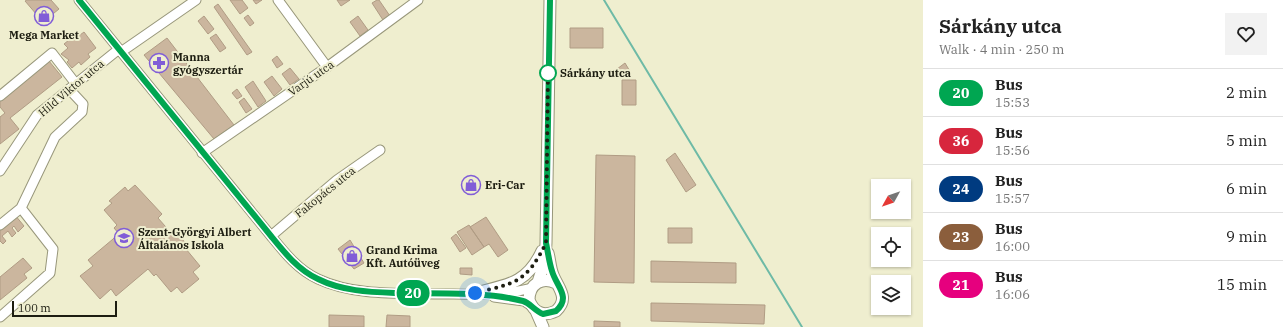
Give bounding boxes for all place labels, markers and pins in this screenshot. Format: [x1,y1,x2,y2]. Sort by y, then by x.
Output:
shop icon: Mega Market [33,5,55,27]
place label: Mega Market [9,28,79,42]
place label: Manna gyógyszertár [173,50,244,77]
pharmacy icon: Manna gyógyszertár [148,52,170,74]
marker: Sárkány utca [539,64,557,82]
place label: Sárkány utca [560,66,631,80]
shop icon: Eri-Car [460,174,482,196]
place label: Eri-Car [485,178,525,192]
place label: Szent-Györgyi Albert Általános Iskola [138,225,251,252]
school or university icon: Szent-Györgyi Albert Általános Iskola [113,227,135,249]
place label: Grand Krima Kft. Autóüveg [366,243,440,270]
shop icon: Grand Krima Kft. Autóüveg [341,245,363,267]

